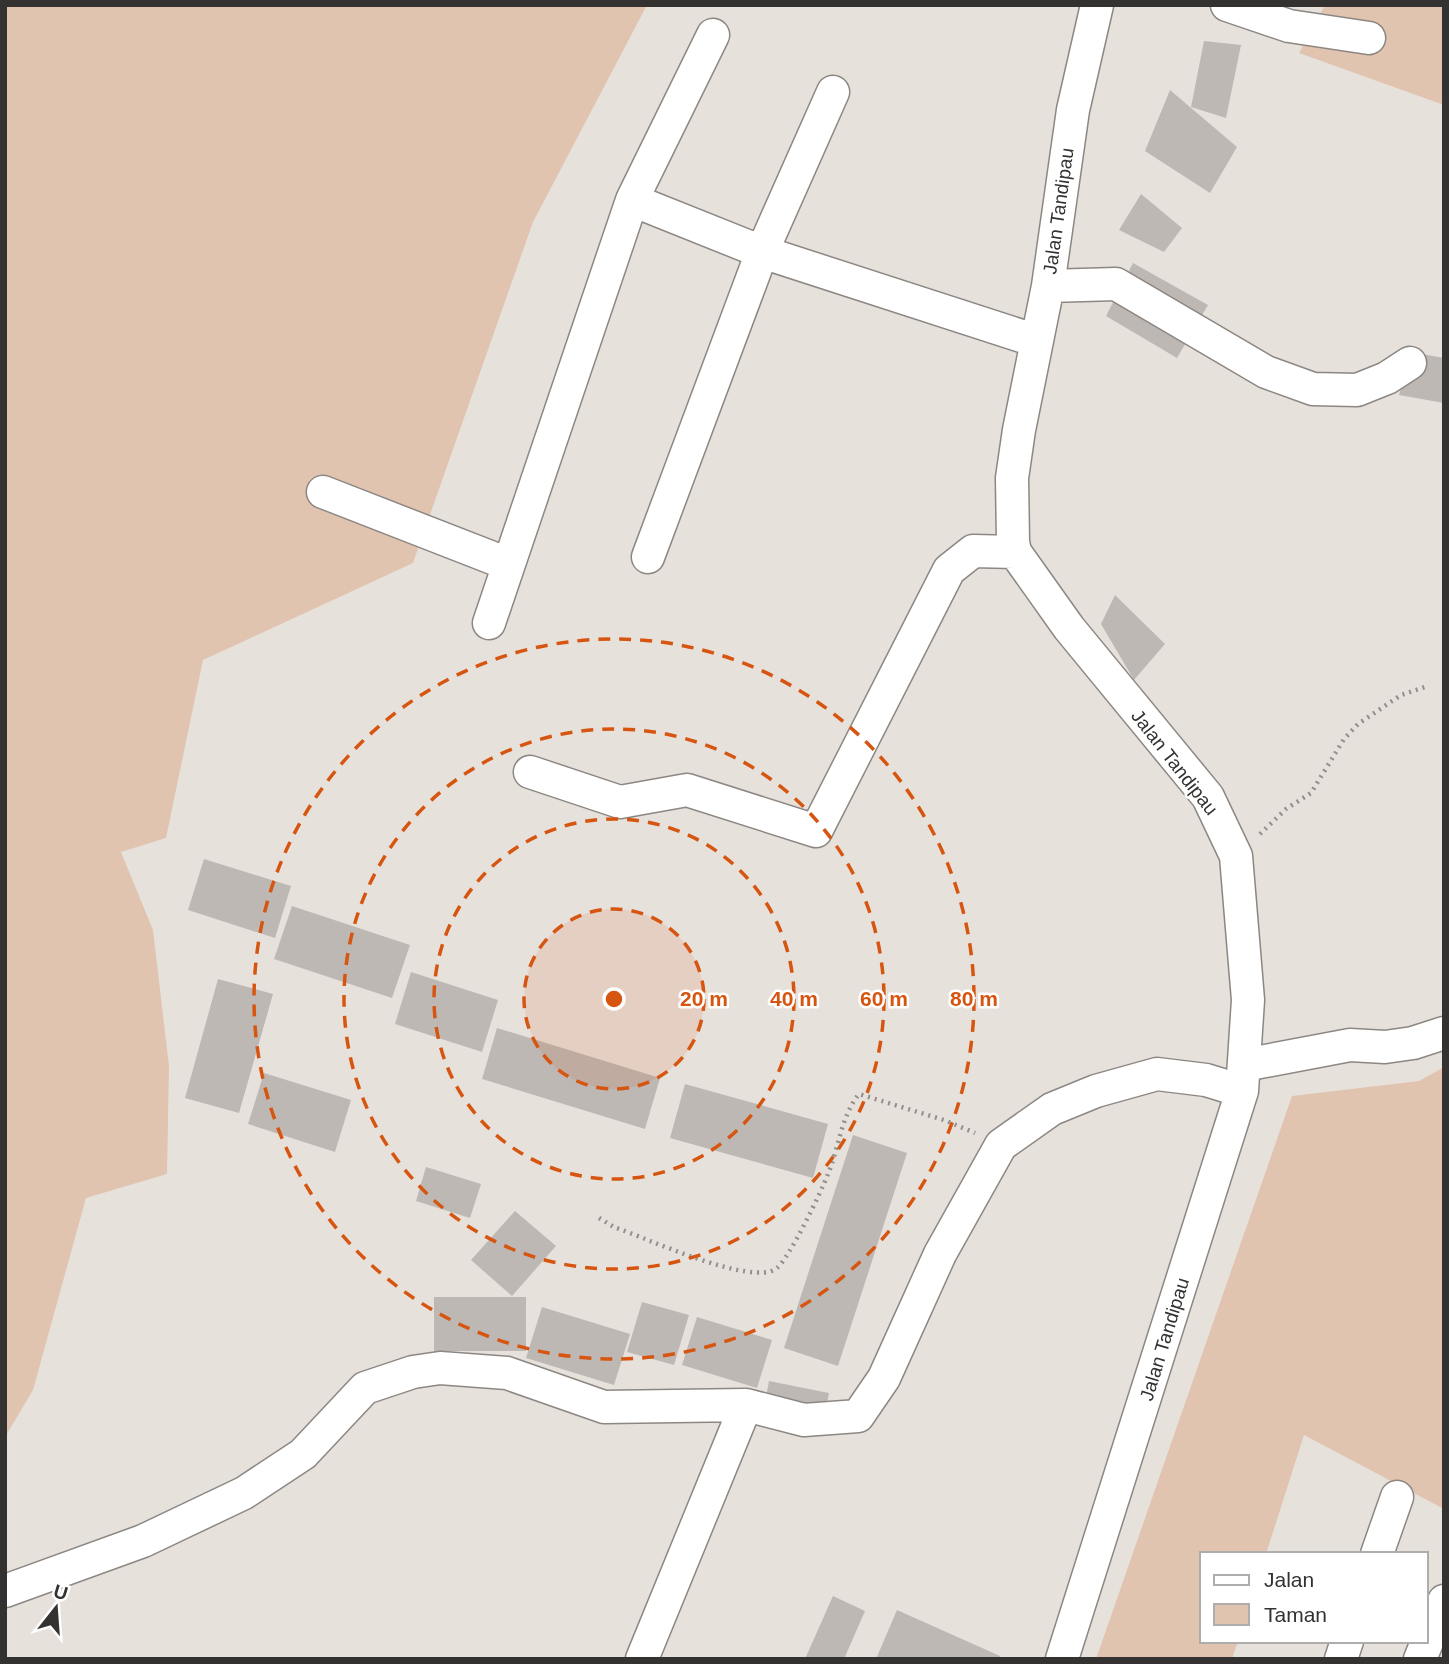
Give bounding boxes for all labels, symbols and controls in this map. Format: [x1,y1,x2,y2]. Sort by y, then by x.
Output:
street label: Jalan Tandipau [1039,146,1078,276]
street label: Jalan Tandipau [1127,706,1222,819]
centre of rings [602,987,626,1011]
text: 20 m [680,987,728,1010]
text: 40 m [770,987,818,1010]
text: 60 m [860,987,908,1010]
text: 80 m [950,987,998,1010]
street label: Jalan Tandipau [1136,1275,1193,1403]
legend [1200,1552,1428,1643]
text: Jalan [1264,1568,1314,1591]
north arrow [21,1573,91,1643]
text: U [51,1580,70,1604]
text: Taman [1264,1603,1327,1626]

